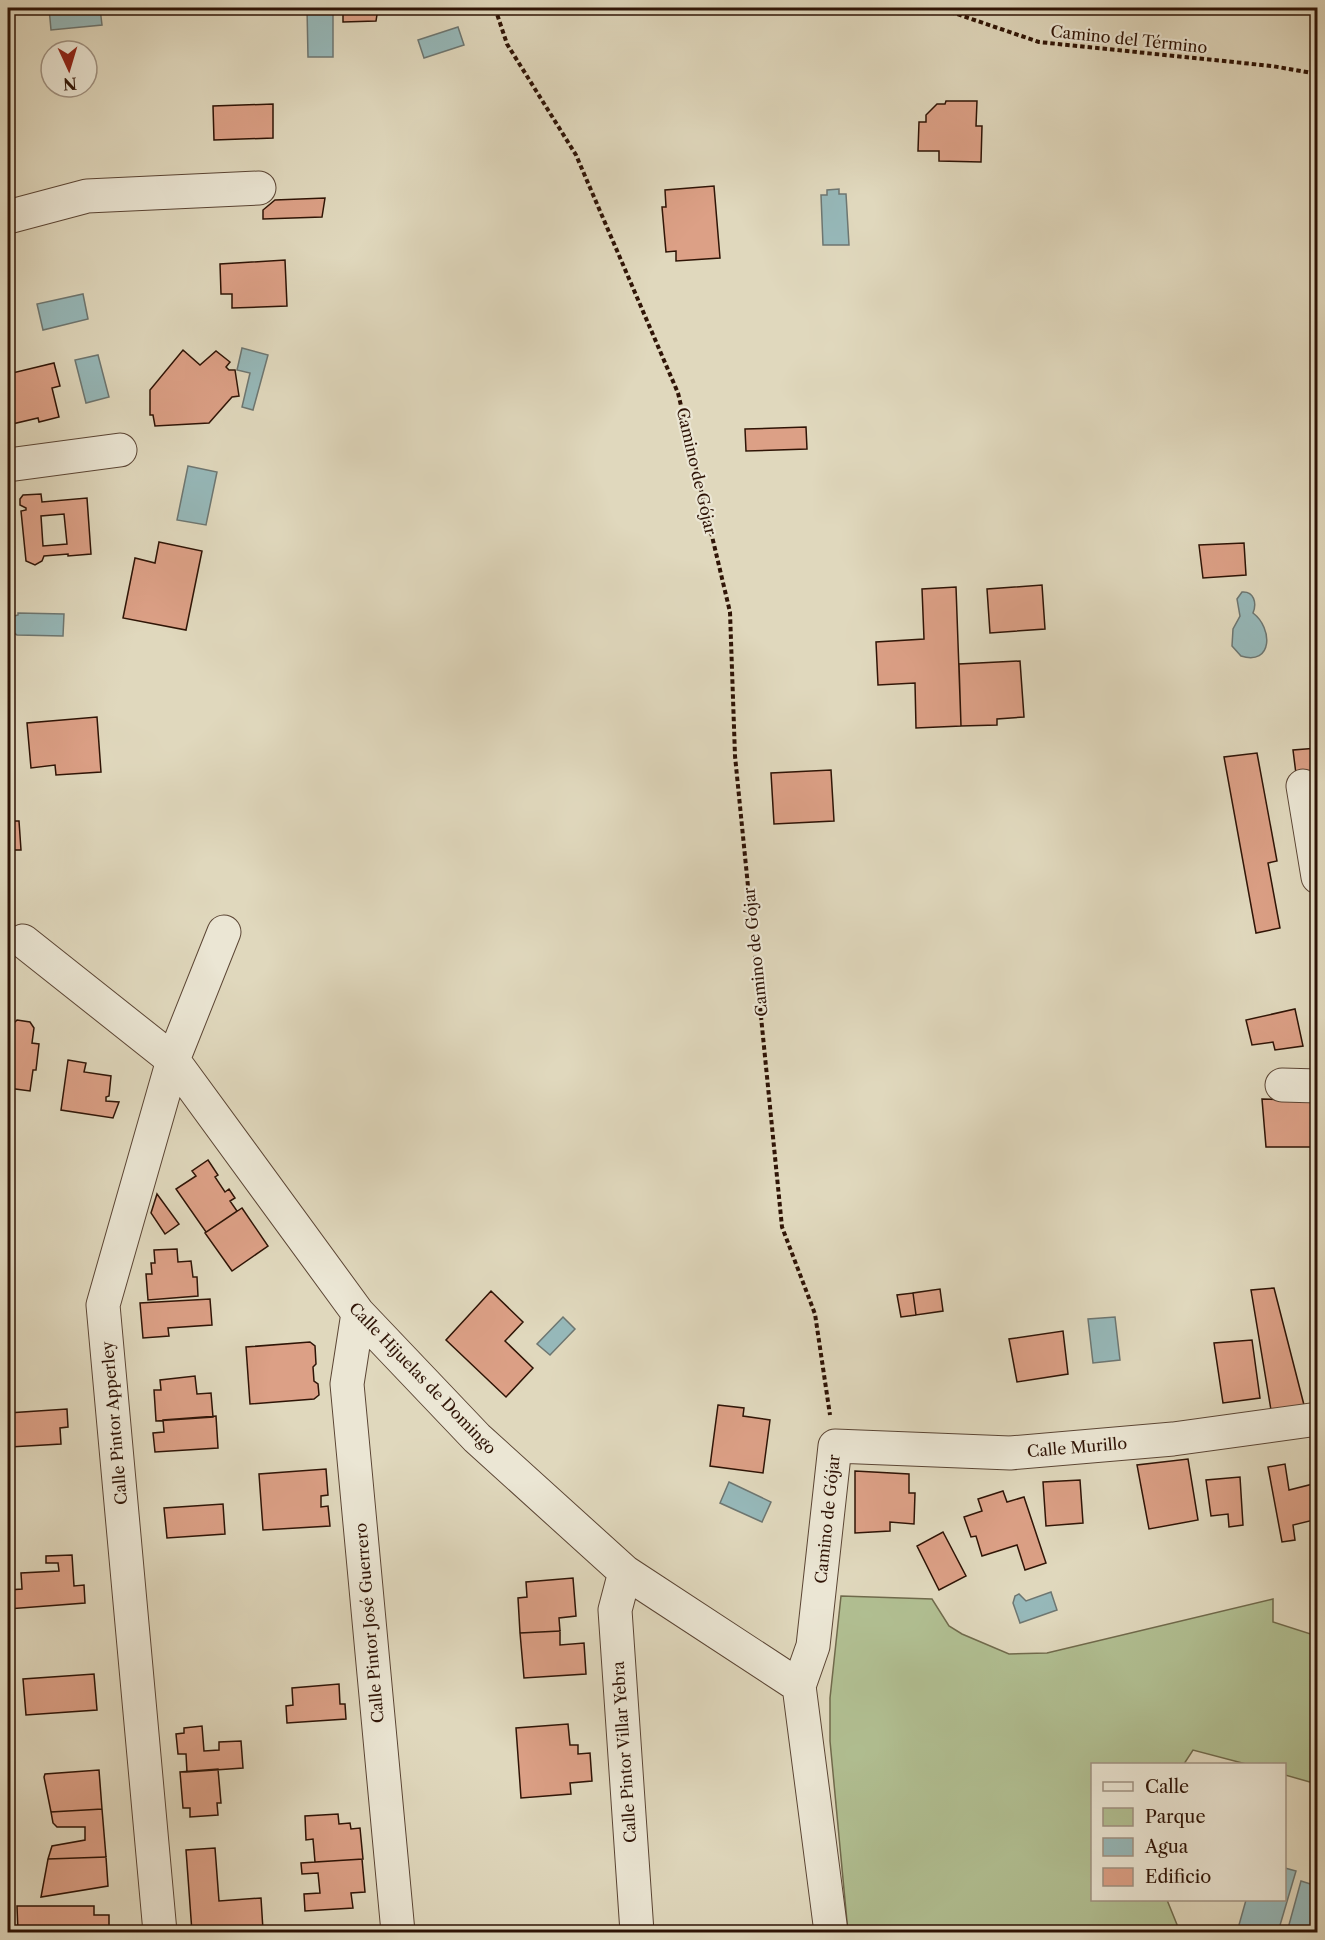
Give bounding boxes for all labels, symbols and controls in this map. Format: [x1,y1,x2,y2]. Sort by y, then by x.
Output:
street label: Camino del Término [1050,21,1209,57]
north arrow [39,39,99,99]
text: N [62,74,78,94]
street label: Camino de Gójar [673,405,721,537]
street label: Camino de Gójar [738,886,772,1018]
street label: Calle Hijuelas de Domingo [345,1298,501,1458]
street label: Calle Pintor Apperley [97,1339,131,1506]
street label: Calle Murillo [1026,1433,1128,1461]
street label: Camino de Gójar [810,1453,844,1585]
street label: Calle Pintor José Guerrero [350,1522,388,1724]
street label: Calle Pintor Villar Yebra [608,1660,640,1844]
legend [1091,1763,1286,1901]
text: Calle [1145,1776,1189,1798]
text: Parque [1145,1806,1206,1828]
text: Agua [1144,1836,1189,1858]
text: Edificio [1145,1866,1211,1888]

